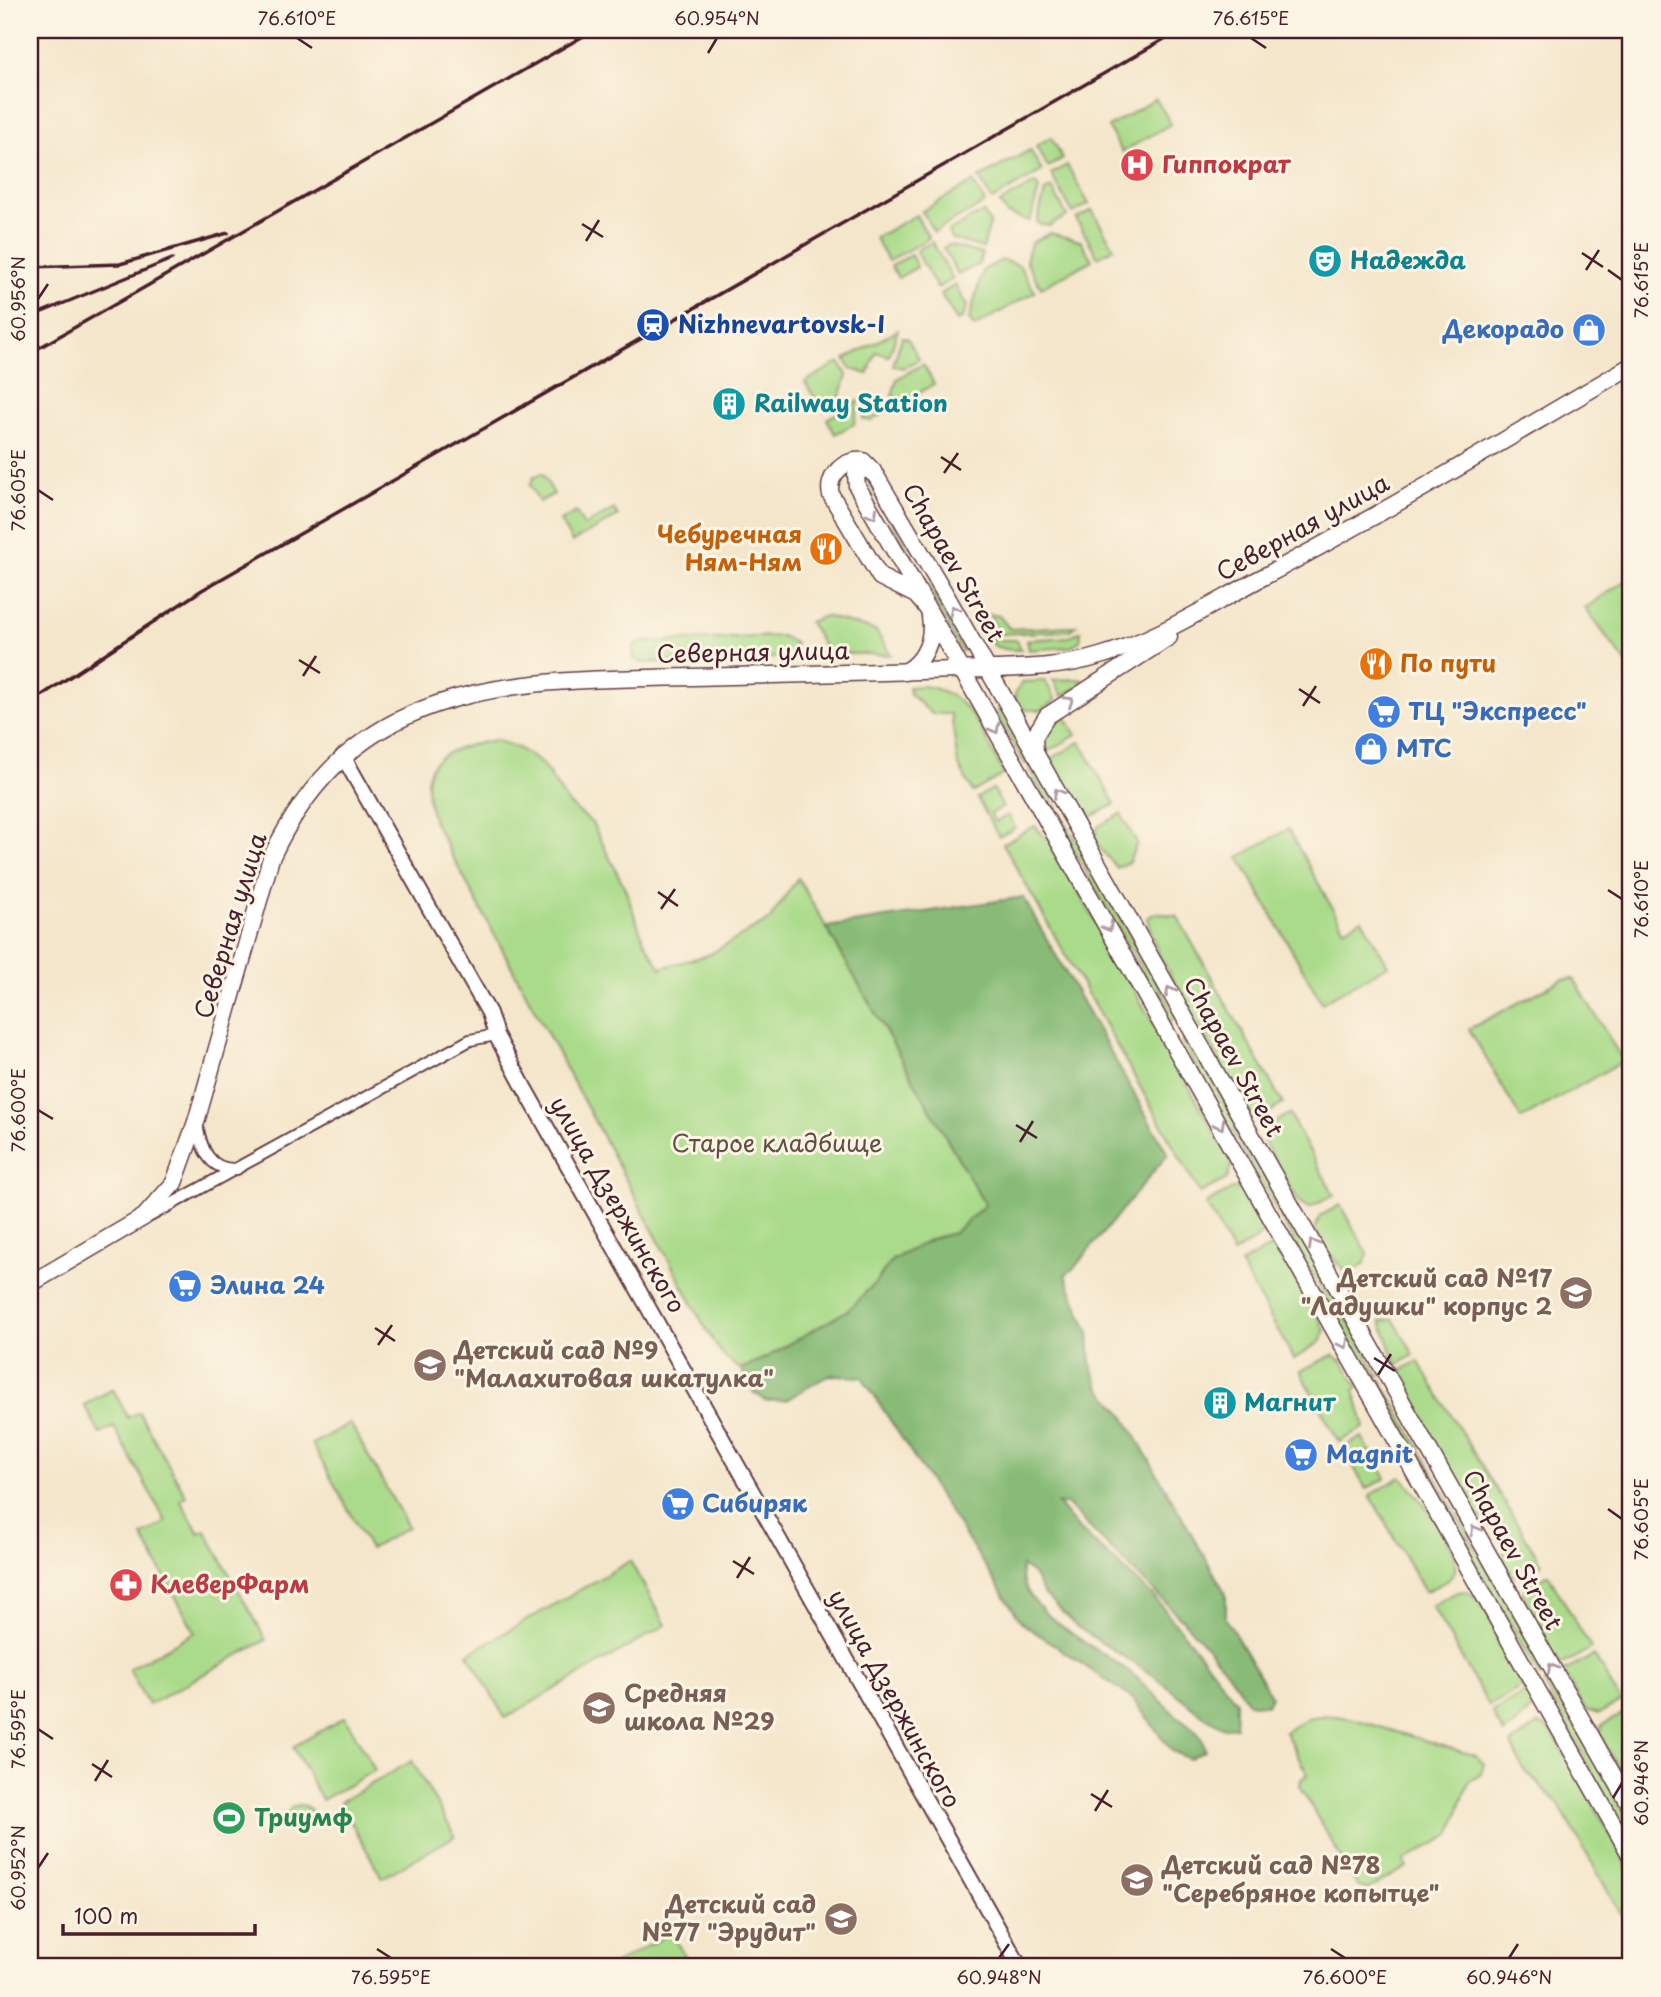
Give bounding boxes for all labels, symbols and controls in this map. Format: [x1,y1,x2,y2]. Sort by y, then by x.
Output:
text: 76.610°E [258,4,336,31]
text: 60.954°N [674,4,760,31]
text: 76.615°E [1213,4,1289,31]
place label: Гиппократ [1162,145,1292,181]
hospital icon: Гиппократ [1118,146,1156,184]
place label: Надежда [1350,241,1466,277]
theatre icon: Надежда [1306,242,1344,280]
text: 76.615°E [1627,242,1654,318]
text: 60.956°N [4,256,31,342]
place label: Nizhnevartovsk-I [678,305,885,341]
station icon: Nizhnevartovsk-I [634,306,672,344]
place label: Декорадо [1442,310,1564,346]
shop icon: Декорадо [1570,311,1608,349]
place label: Railway Station [754,384,948,420]
building icon: Railway Station [710,385,748,423]
text: 76.605°E [4,449,31,531]
street label: Северная улица [1209,464,1395,589]
street label: Chapaev Street [895,476,1015,648]
one-way arrow [865,506,878,519]
place label: Чебуречная Ням-Ням [657,515,802,579]
restaurant icon: Чебуречная Ням-Ням [807,530,845,568]
one-way arrow [949,604,962,617]
street label: Северная улица [656,631,850,671]
place label: По пути [1400,644,1496,680]
restaurant icon: По пути [1357,645,1395,683]
place label: ТЦ "Экспресс" [1408,692,1587,728]
supermarket icon: ТЦ "Экспресс" [1365,693,1403,731]
one-way arrow [1062,696,1075,709]
one-way arrow [987,722,1000,734]
place label: МТС [1396,729,1452,765]
shop icon: МТС [1352,730,1390,768]
one-way arrow [1053,788,1066,801]
street label: Северная улица [184,828,275,1023]
text: 76.610°E [1627,860,1654,938]
one-way arrow [1100,920,1113,932]
street label: Chapaev Street [1176,969,1294,1143]
one-way arrow [1165,986,1178,998]
text: 76.600°E [4,1068,31,1152]
street label: улица Дзержинского [542,1089,696,1319]
one-way arrow [1212,1118,1225,1130]
park label: Старое кладбище [672,1124,882,1160]
one-way arrow [1308,1239,1321,1251]
place label: Детский сад №17 "Ладушки" корпус 2 [1300,1259,1552,1323]
place label: Элина 24 [210,1266,325,1302]
supermarket icon: Элина 24 [166,1267,204,1305]
school or university icon: Детский сад №17 "Ладушки" корпус 2 [1557,1274,1595,1312]
place label: Детский сад №9 "Малахитовая шкатулка" [453,1331,774,1395]
one-way arrow [1336,1337,1349,1350]
school or university icon: Детский сад №9 "Малахитовая шкатулка" [411,1346,449,1384]
place label: Магнит [1244,1383,1337,1419]
building icon: Магнит [1201,1384,1239,1422]
place label: Magnit [1326,1435,1413,1471]
supermarket icon: Magnit [1282,1436,1320,1474]
street label: Chapaev Street [1455,1462,1573,1636]
text: 76.605°E [1627,1478,1654,1560]
place label: Сибиряк [702,1484,808,1520]
supermarket icon: Сибиряк [659,1485,697,1523]
one-way arrow [1470,1525,1483,1537]
place label: КлеверФарм [150,1565,309,1601]
pharmacy icon: КлеверФарм [107,1566,145,1604]
street label: улица Дзержинского [821,1582,971,1814]
one-way arrow [1547,1663,1560,1675]
place label: Средняя школа №29 [624,1674,775,1738]
text: 76.595°E [4,1689,31,1769]
school or university icon: Средняя школа №29 [580,1689,618,1727]
text: 60.946°N [1627,1740,1654,1826]
place label: Триумф [254,1798,353,1834]
sports icon: Триумф [210,1799,248,1837]
text: 60.952°N [4,1825,31,1911]
place label: Детский сад №78 "Серебряное копытце" [1161,1846,1440,1910]
school or university icon: Детский сад №78 "Серебряное копытце" [1118,1861,1156,1899]
place label: Детский сад №77 "Эрудит" [642,1885,816,1949]
scale bar [63,1892,256,1936]
text: 100 m [74,1899,138,1931]
school or university icon: Детский сад №77 "Эрудит" [822,1900,860,1938]
text: 76.595°E [351,1963,431,1990]
text: 60.948°N [956,1963,1042,1990]
text: 76.600°E [1303,1963,1387,1990]
text: 60.946°N [1466,1963,1552,1990]

